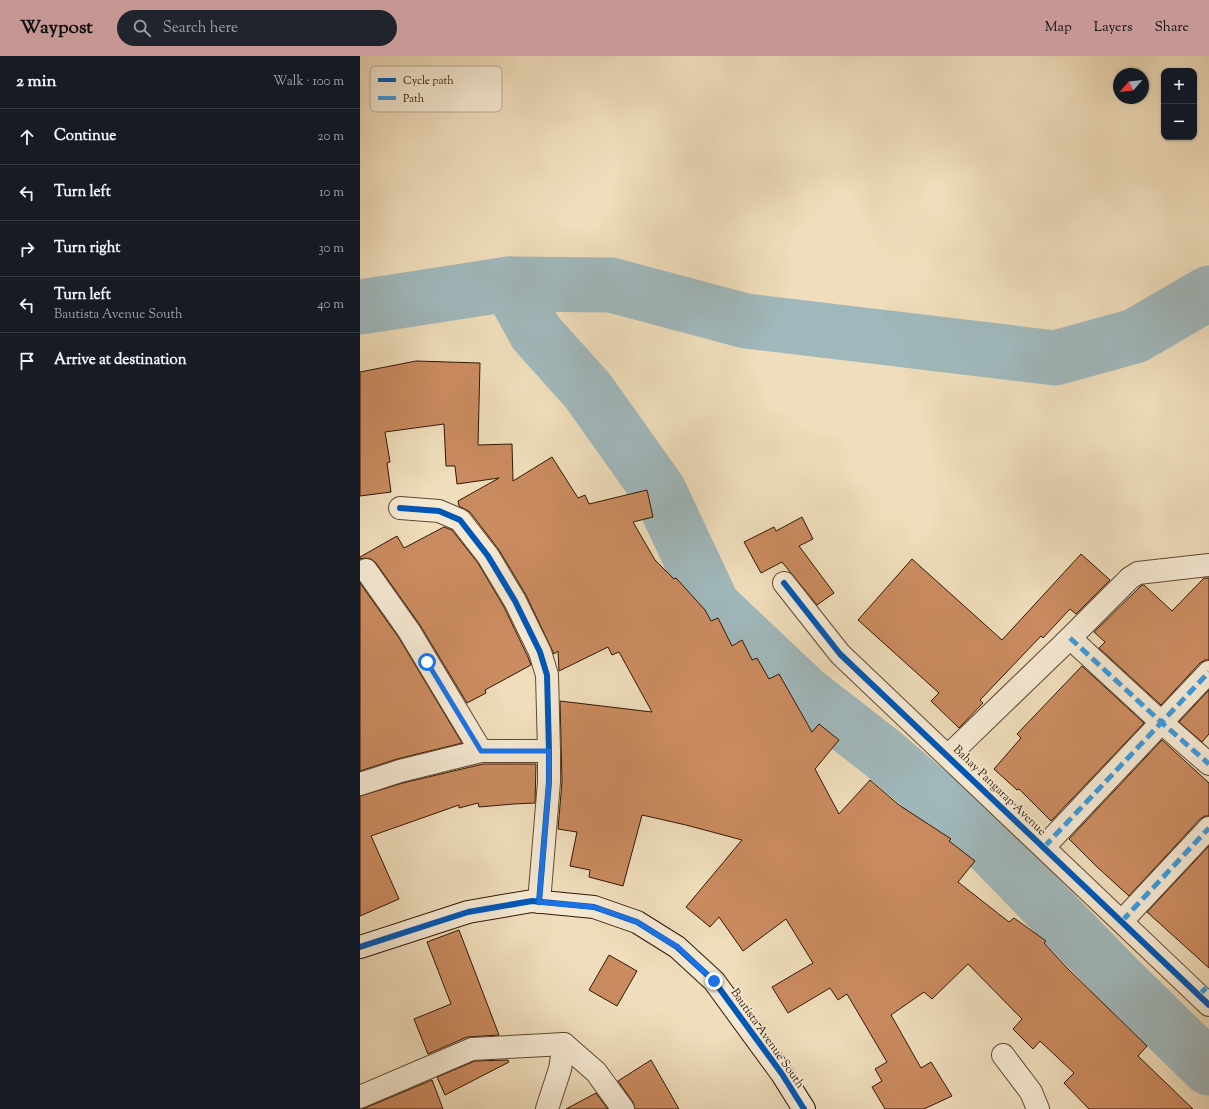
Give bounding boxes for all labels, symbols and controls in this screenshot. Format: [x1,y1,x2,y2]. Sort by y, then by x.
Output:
search box [117,10,397,46]
text: Waypost [20,15,93,42]
icon: search [131,17,153,39]
text: Search here [163,18,238,39]
text: Map [1045,18,1072,38]
text: Layers [1094,18,1132,38]
text: Share [1154,18,1189,38]
legend [370,66,502,112]
north arrow [1113,68,1149,104]
map controls [1161,68,1197,140]
button: + [1161,68,1197,104]
text: 2 min [16,70,57,94]
text: Walk · 100 m [273,73,344,91]
text: Cycle path [403,73,454,89]
text: Path [403,91,425,107]
button: − [1161,104,1197,140]
icon: ahead [16,126,38,148]
text: Continue [54,126,116,147]
text: 20 m [318,128,344,146]
icon: left [16,182,38,204]
text: Turn left [54,182,111,203]
text: 10 m [319,184,344,202]
icon: right [16,238,38,260]
text: Turn right [54,238,120,259]
text: 30 m [318,240,344,258]
text: Turn left [54,285,111,306]
icon: left [16,294,38,316]
text: 40 m [317,296,344,314]
text: Bautista Avenue South [54,306,183,324]
icon: arrive [16,350,38,372]
text: Arrive at destination [54,350,187,371]
route start [418,653,436,671]
street label: Bahay Pangarap Avenue [949,741,1050,840]
route end [705,972,723,990]
street label: Bautista Avenue South [726,985,809,1092]

